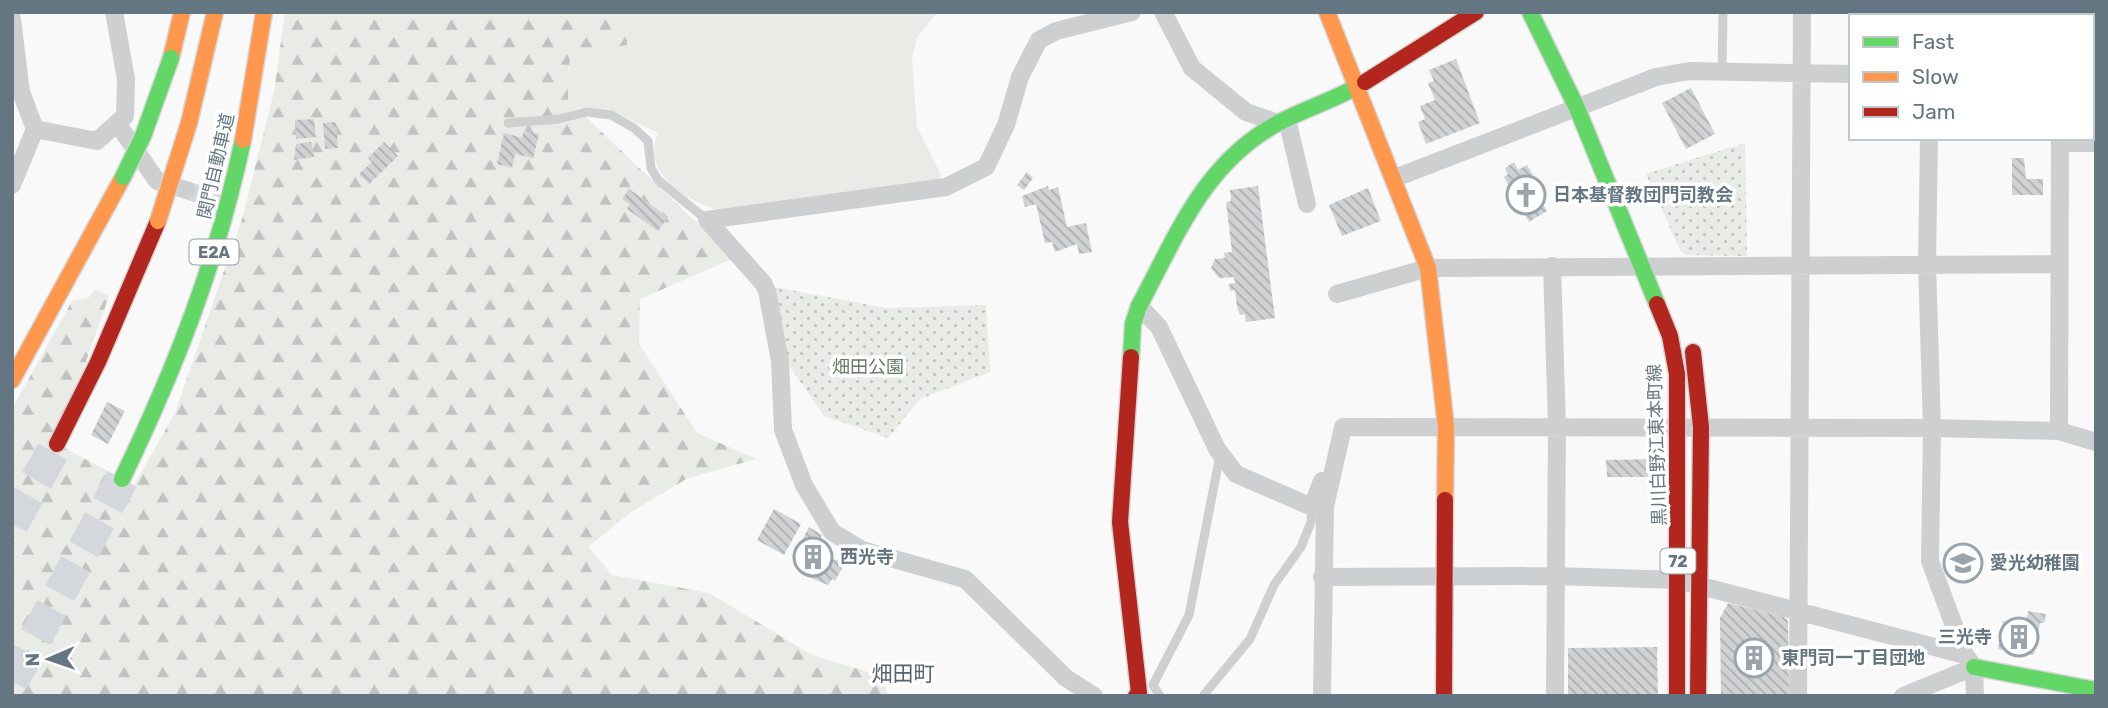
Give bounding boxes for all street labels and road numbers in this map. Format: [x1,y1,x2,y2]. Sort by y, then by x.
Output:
street label: 関門自動車道 [193,111,239,221]
road number: E2A [190,240,238,264]
street label: 黒川白野江東本町線 [1643,364,1671,526]
road number: 72 [1660,548,1696,574]

